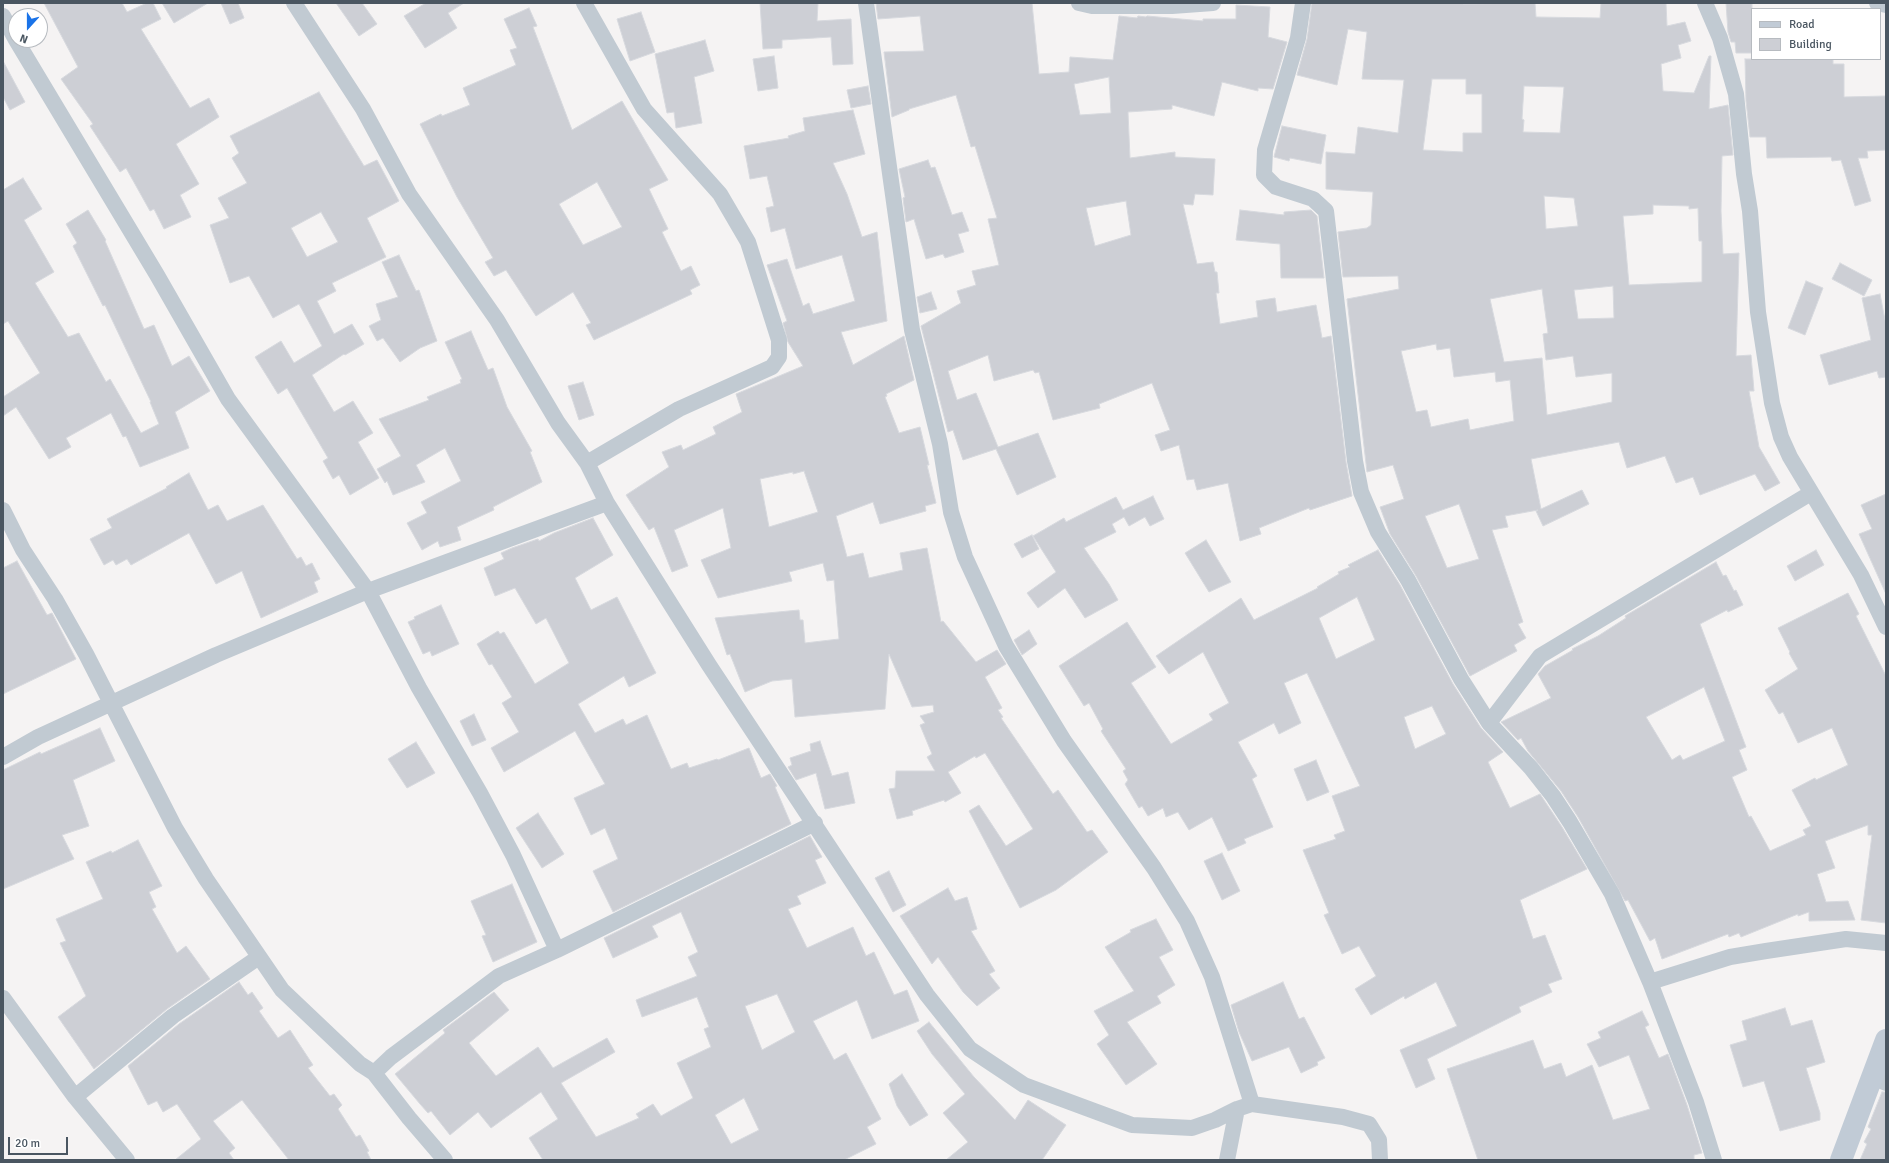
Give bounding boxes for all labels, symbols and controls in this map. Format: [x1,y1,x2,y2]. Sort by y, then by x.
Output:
north arrow [8,8,48,48]
legend [1751,8,1881,60]
text: Road [1789,17,1815,32]
text: N [18,31,30,46]
text: Building [1789,37,1832,52]
scale bar [10,1129,70,1155]
text: 20 m [15,1136,40,1151]

